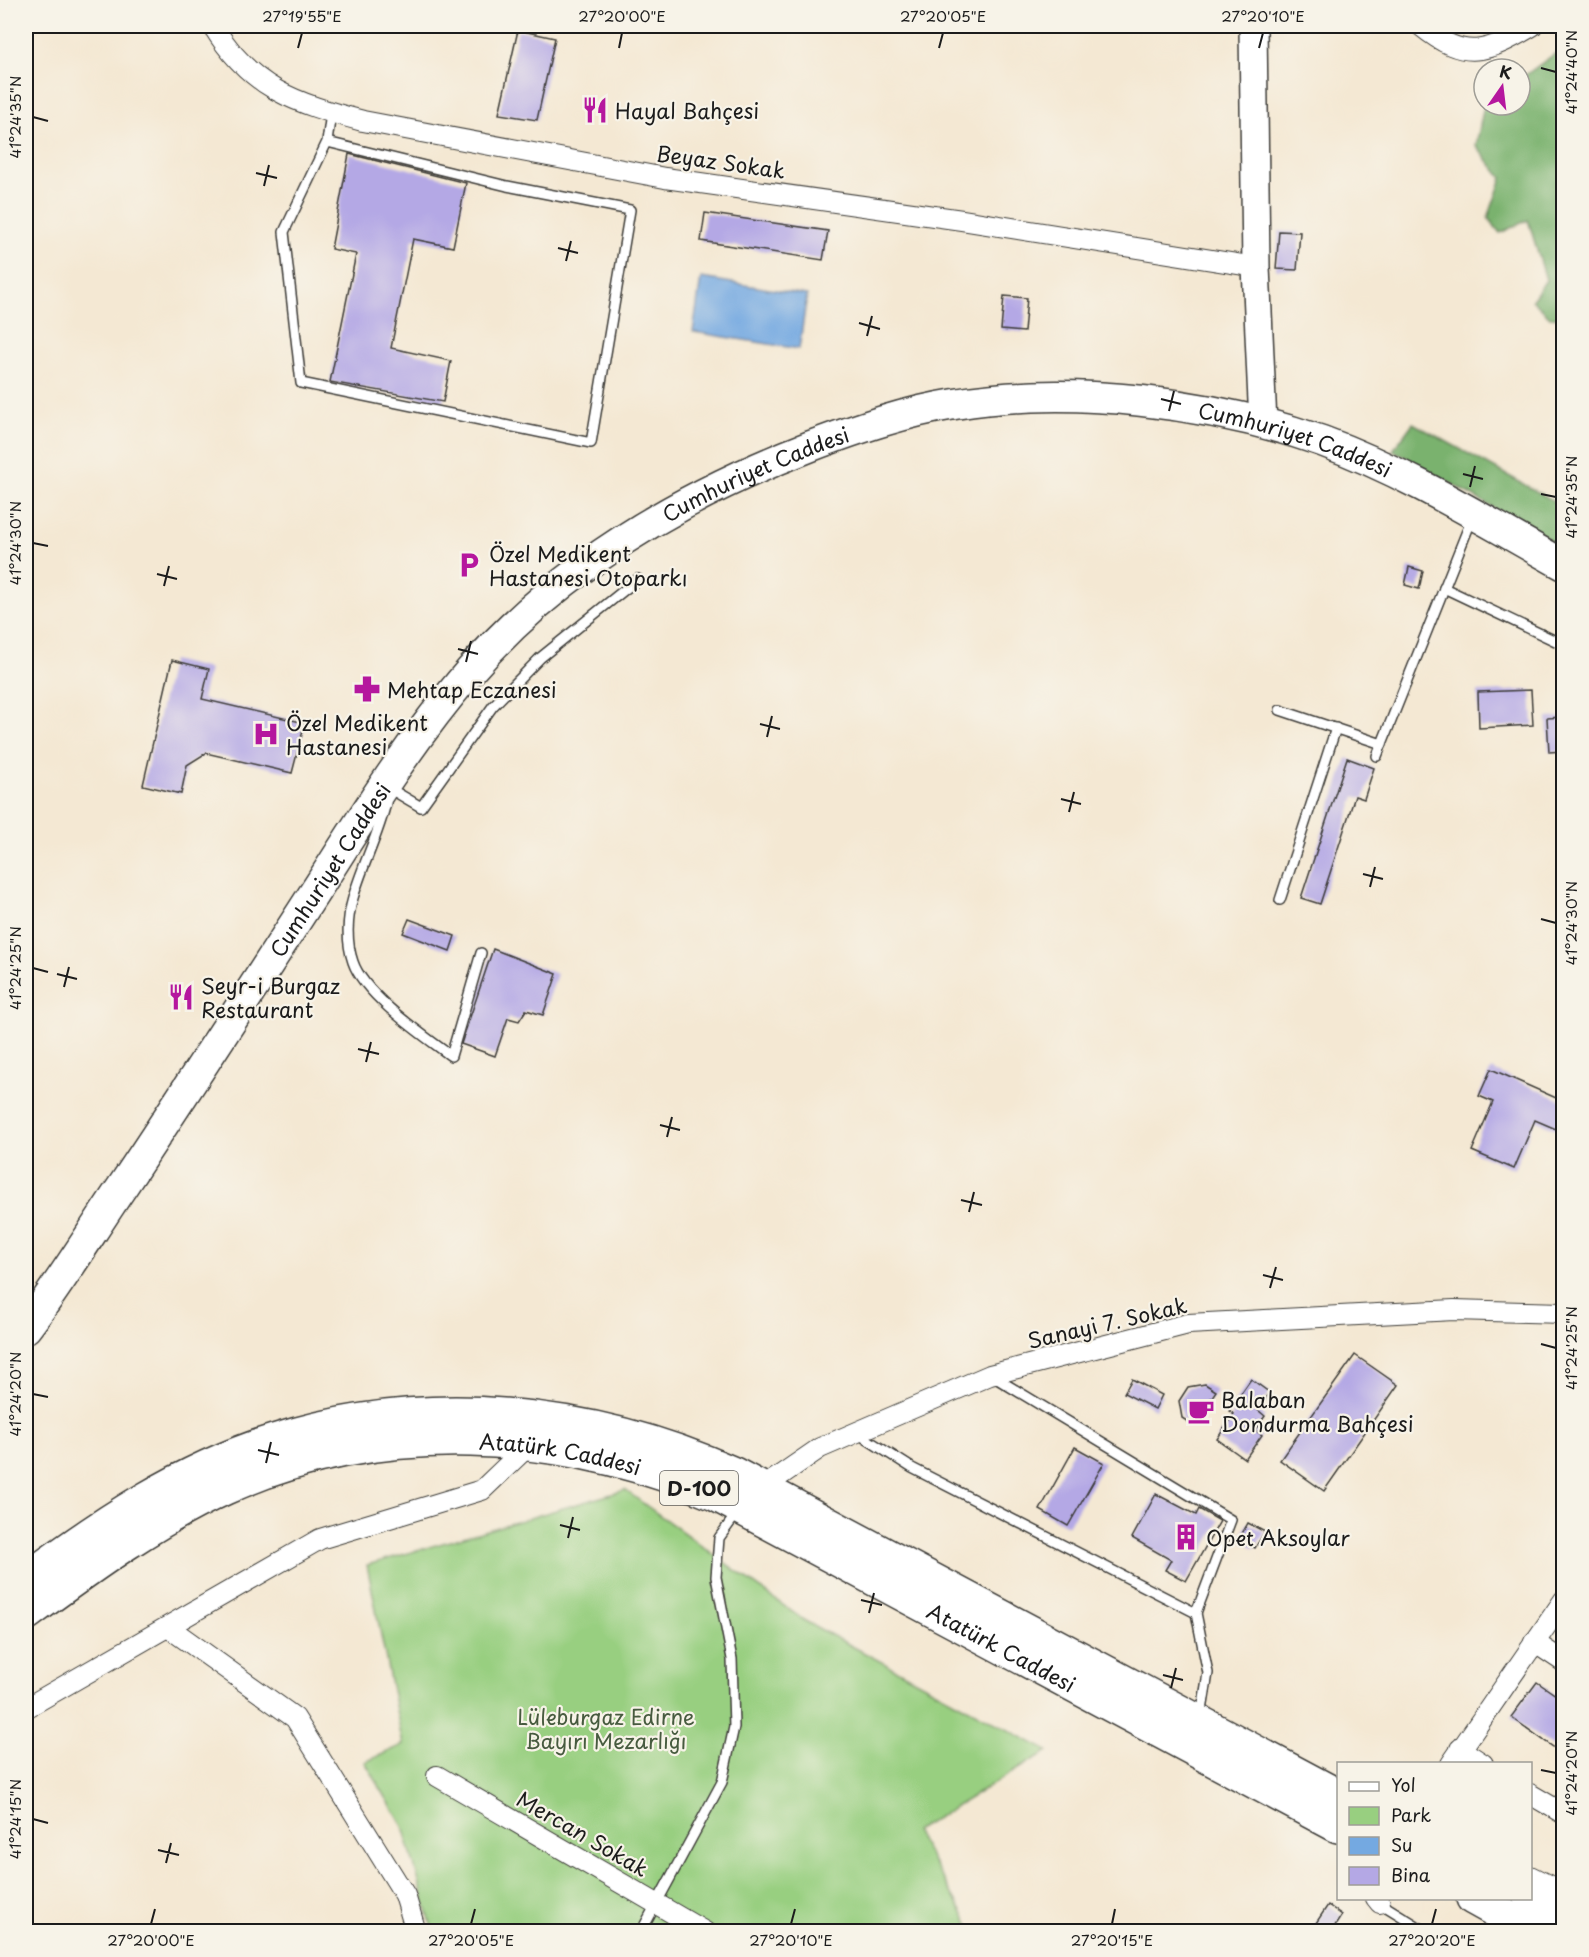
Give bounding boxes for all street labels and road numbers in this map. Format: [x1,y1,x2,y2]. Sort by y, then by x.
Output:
street label: Beyaz Sokak [655,136,787,186]
street label: Cumhuriyet Caddesi [1196,393,1398,485]
street label: Cumhuriyet Caddesi [656,417,853,529]
street label: Cumhuriyet Caddesi [261,775,398,963]
street label: Sanayi 7. Sokak [1024,1288,1190,1356]
street label: Atatürk Caddesi [478,1424,645,1482]
road number: D-100 [660,1471,738,1505]
street label: Atatürk Caddesi [922,1594,1082,1700]
street label: Mercan Sokak [511,1782,655,1884]

